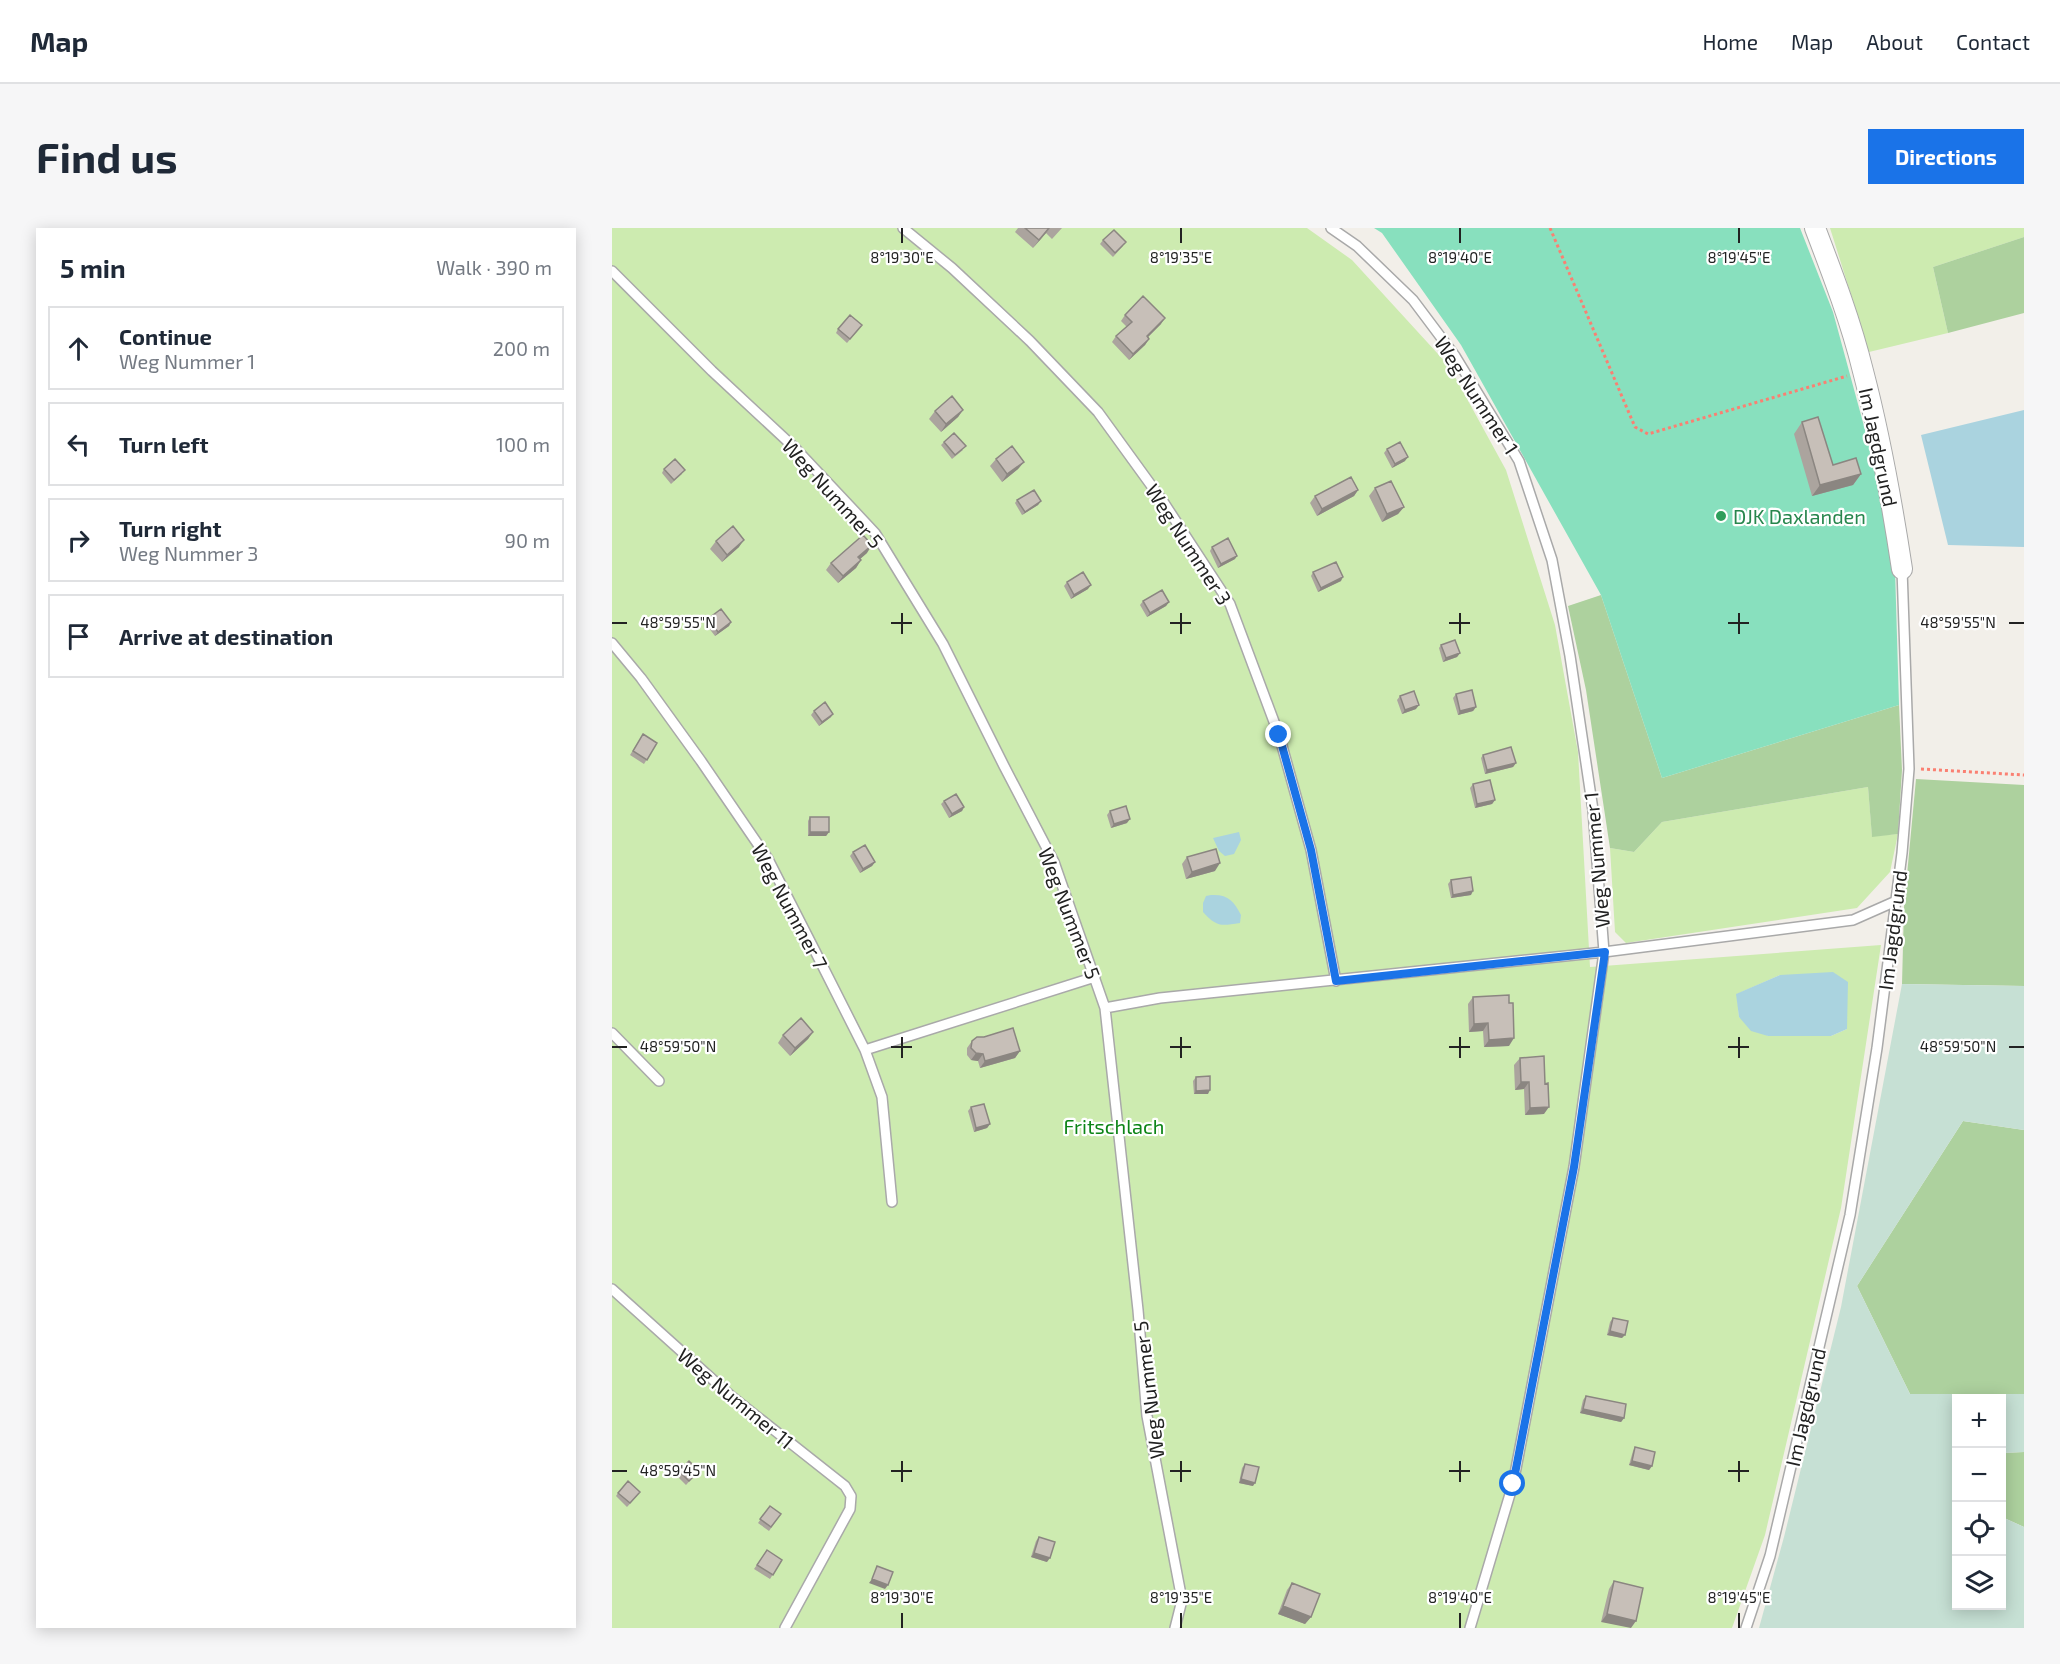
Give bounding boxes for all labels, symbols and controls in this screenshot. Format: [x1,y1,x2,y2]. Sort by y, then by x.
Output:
text: Map [30,24,88,58]
text: Home [1702,29,1758,54]
text: Map [1791,29,1833,54]
text: About [1866,29,1923,54]
text: Contact [1956,29,2030,54]
button: Directions [1868,129,2024,184]
text: Find us [36,131,178,181]
text: 8°19'30"E [870,248,934,266]
text: 8°19'35"E [1150,248,1212,266]
text: 8°19'40"E [1428,248,1492,266]
text: 8°19'45"E [1708,248,1770,266]
text: 5 min [60,252,126,283]
text: Walk · 390 m [436,255,552,279]
text: Continue [119,323,212,349]
street label: Weg Nummer 1 [1430,331,1524,459]
icon: ahead [62,332,95,365]
text: 200 m [493,336,550,360]
text: Weg Nummer 1 [119,349,255,373]
street label: Im Jagdgrund [1855,385,1903,509]
icon: left [62,428,95,461]
text: Turn left [119,431,208,457]
text: 100 m [496,432,550,456]
street label: Weg Nummer 5 [778,433,888,553]
street label: Weg Nummer 3 [1141,479,1237,609]
place label: DJK Daxlanden [1733,504,1866,528]
marker: DJK Daxlanden [1714,509,1728,523]
text: Turn right [119,515,221,541]
icon: right [62,524,95,557]
text: 90 m [505,528,550,552]
text: Weg Nummer 3 [119,541,258,565]
text: 48°59'55"N [640,613,716,631]
text: 48°59'55"N [1920,613,1996,631]
icon: arrive [62,620,95,653]
text: Arrive at destination [119,623,333,649]
route end [1265,721,1291,747]
street label: Weg Nummer 1 [1578,791,1614,929]
street label: Weg Nummer 7 [747,839,833,973]
street label: Weg Nummer 5 [1034,844,1106,982]
street label: Im Jagdgrund [1873,869,1911,991]
text: 48°59'50"N [640,1037,716,1055]
text: 48°59'50"N [1920,1037,1996,1055]
park label: Fritschlach [1064,1114,1164,1138]
street label: Weg Nummer 5 [1128,1320,1168,1460]
street label: Weg Nummer 11 [673,1342,799,1454]
street label: Im Jagdgrund [1780,1345,1830,1469]
map controls [1952,1394,2006,1610]
button: + [1952,1394,2006,1448]
button: − [1952,1448,2006,1502]
text: 48°59'45"N [640,1461,716,1479]
route start [1499,1470,1525,1496]
button: locate [1952,1502,2006,1556]
button: layers [1952,1556,2006,1610]
text: 8°19'30"E [870,1588,934,1606]
text: 8°19'35"E [1150,1588,1212,1606]
text: 8°19'40"E [1428,1588,1492,1606]
text: 8°19'45"E [1708,1588,1770,1606]

